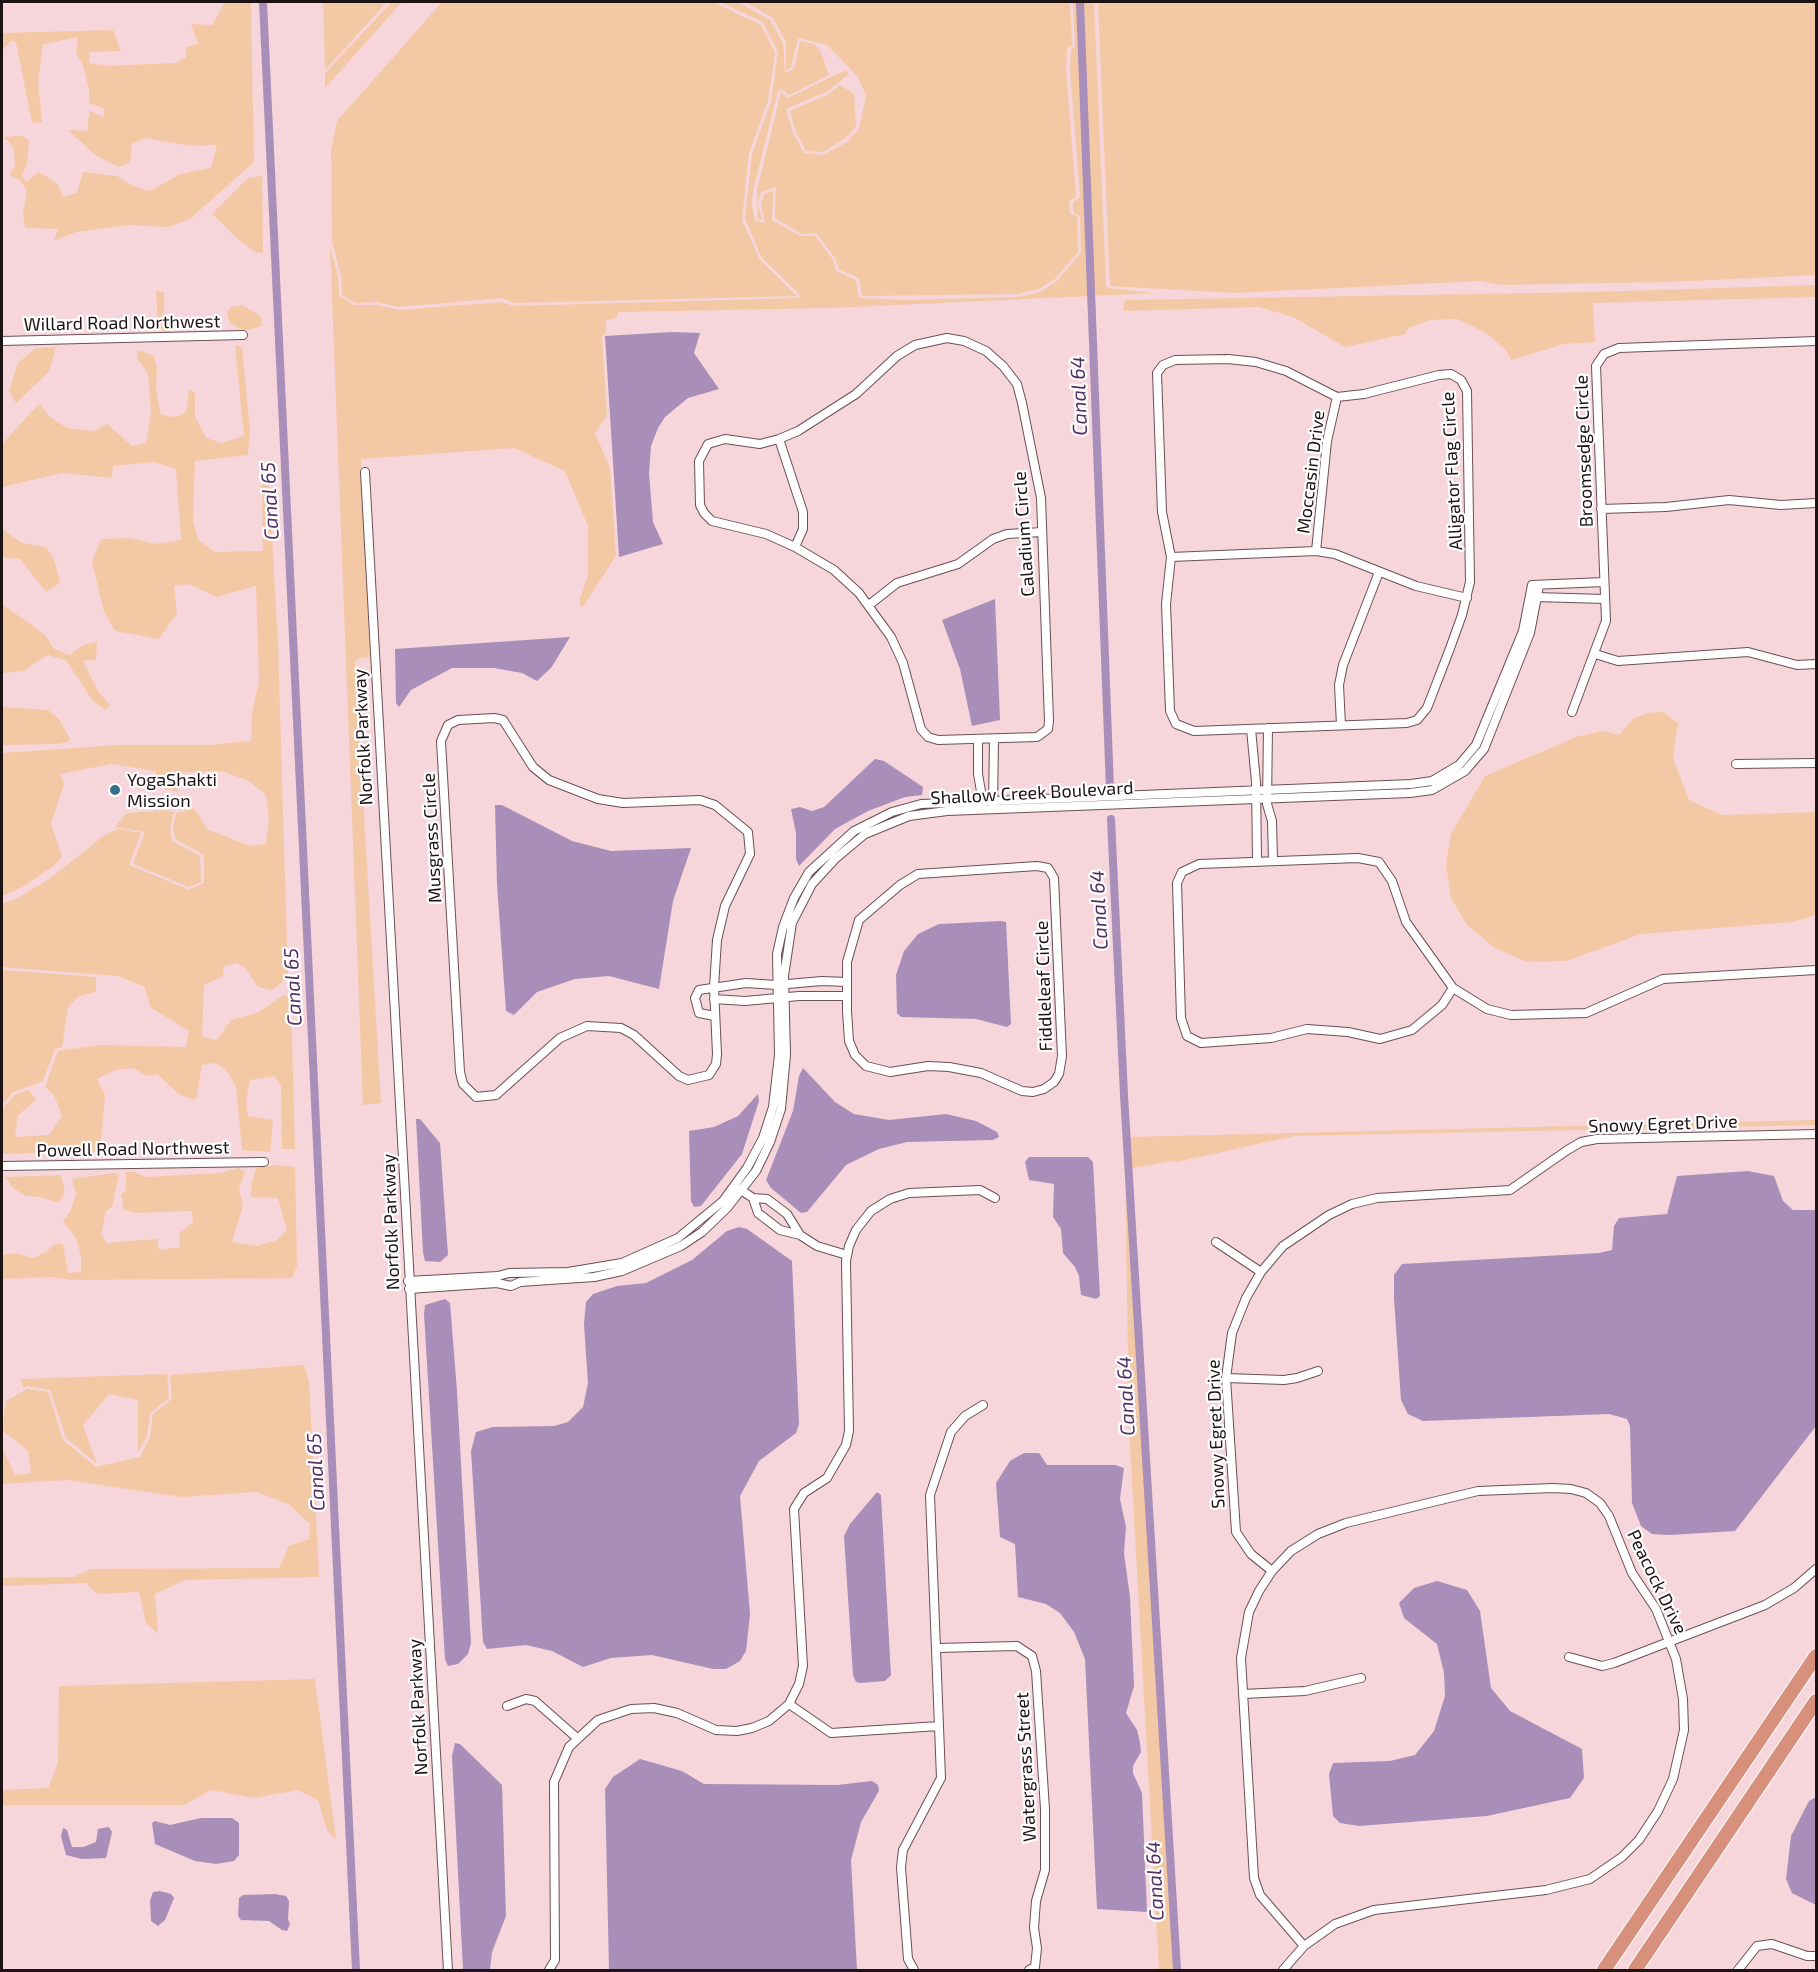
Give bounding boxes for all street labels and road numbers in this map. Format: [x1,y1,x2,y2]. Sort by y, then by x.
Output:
street label: Willard Road Northwest [23,310,221,336]
street label: Broomsedge Circle [1571,374,1597,528]
street label: Alligator Flag Circle [1437,391,1467,551]
street label: Moccasin Drive [1293,409,1329,535]
street label: Caladium Circle [1009,471,1039,597]
street label: Norfolk Parkway [349,668,377,806]
street label: Musgrass Circle [418,772,446,904]
street label: Shallow Creek Boulevard [930,777,1134,809]
street label: Fiddleleaf Circle [1031,920,1057,1052]
street label: Snowy Egret Drive [1588,1111,1738,1137]
street label: Powell Road Northwest [36,1137,230,1161]
street label: Norfolk Parkway [378,1153,404,1291]
street label: Snowy Egret Drive [1203,1359,1229,1509]
street label: Peacock Drive [1622,1526,1692,1638]
street label: Norfolk Parkway [404,1638,432,1776]
street label: Watergrass Street [1011,1692,1041,1842]

